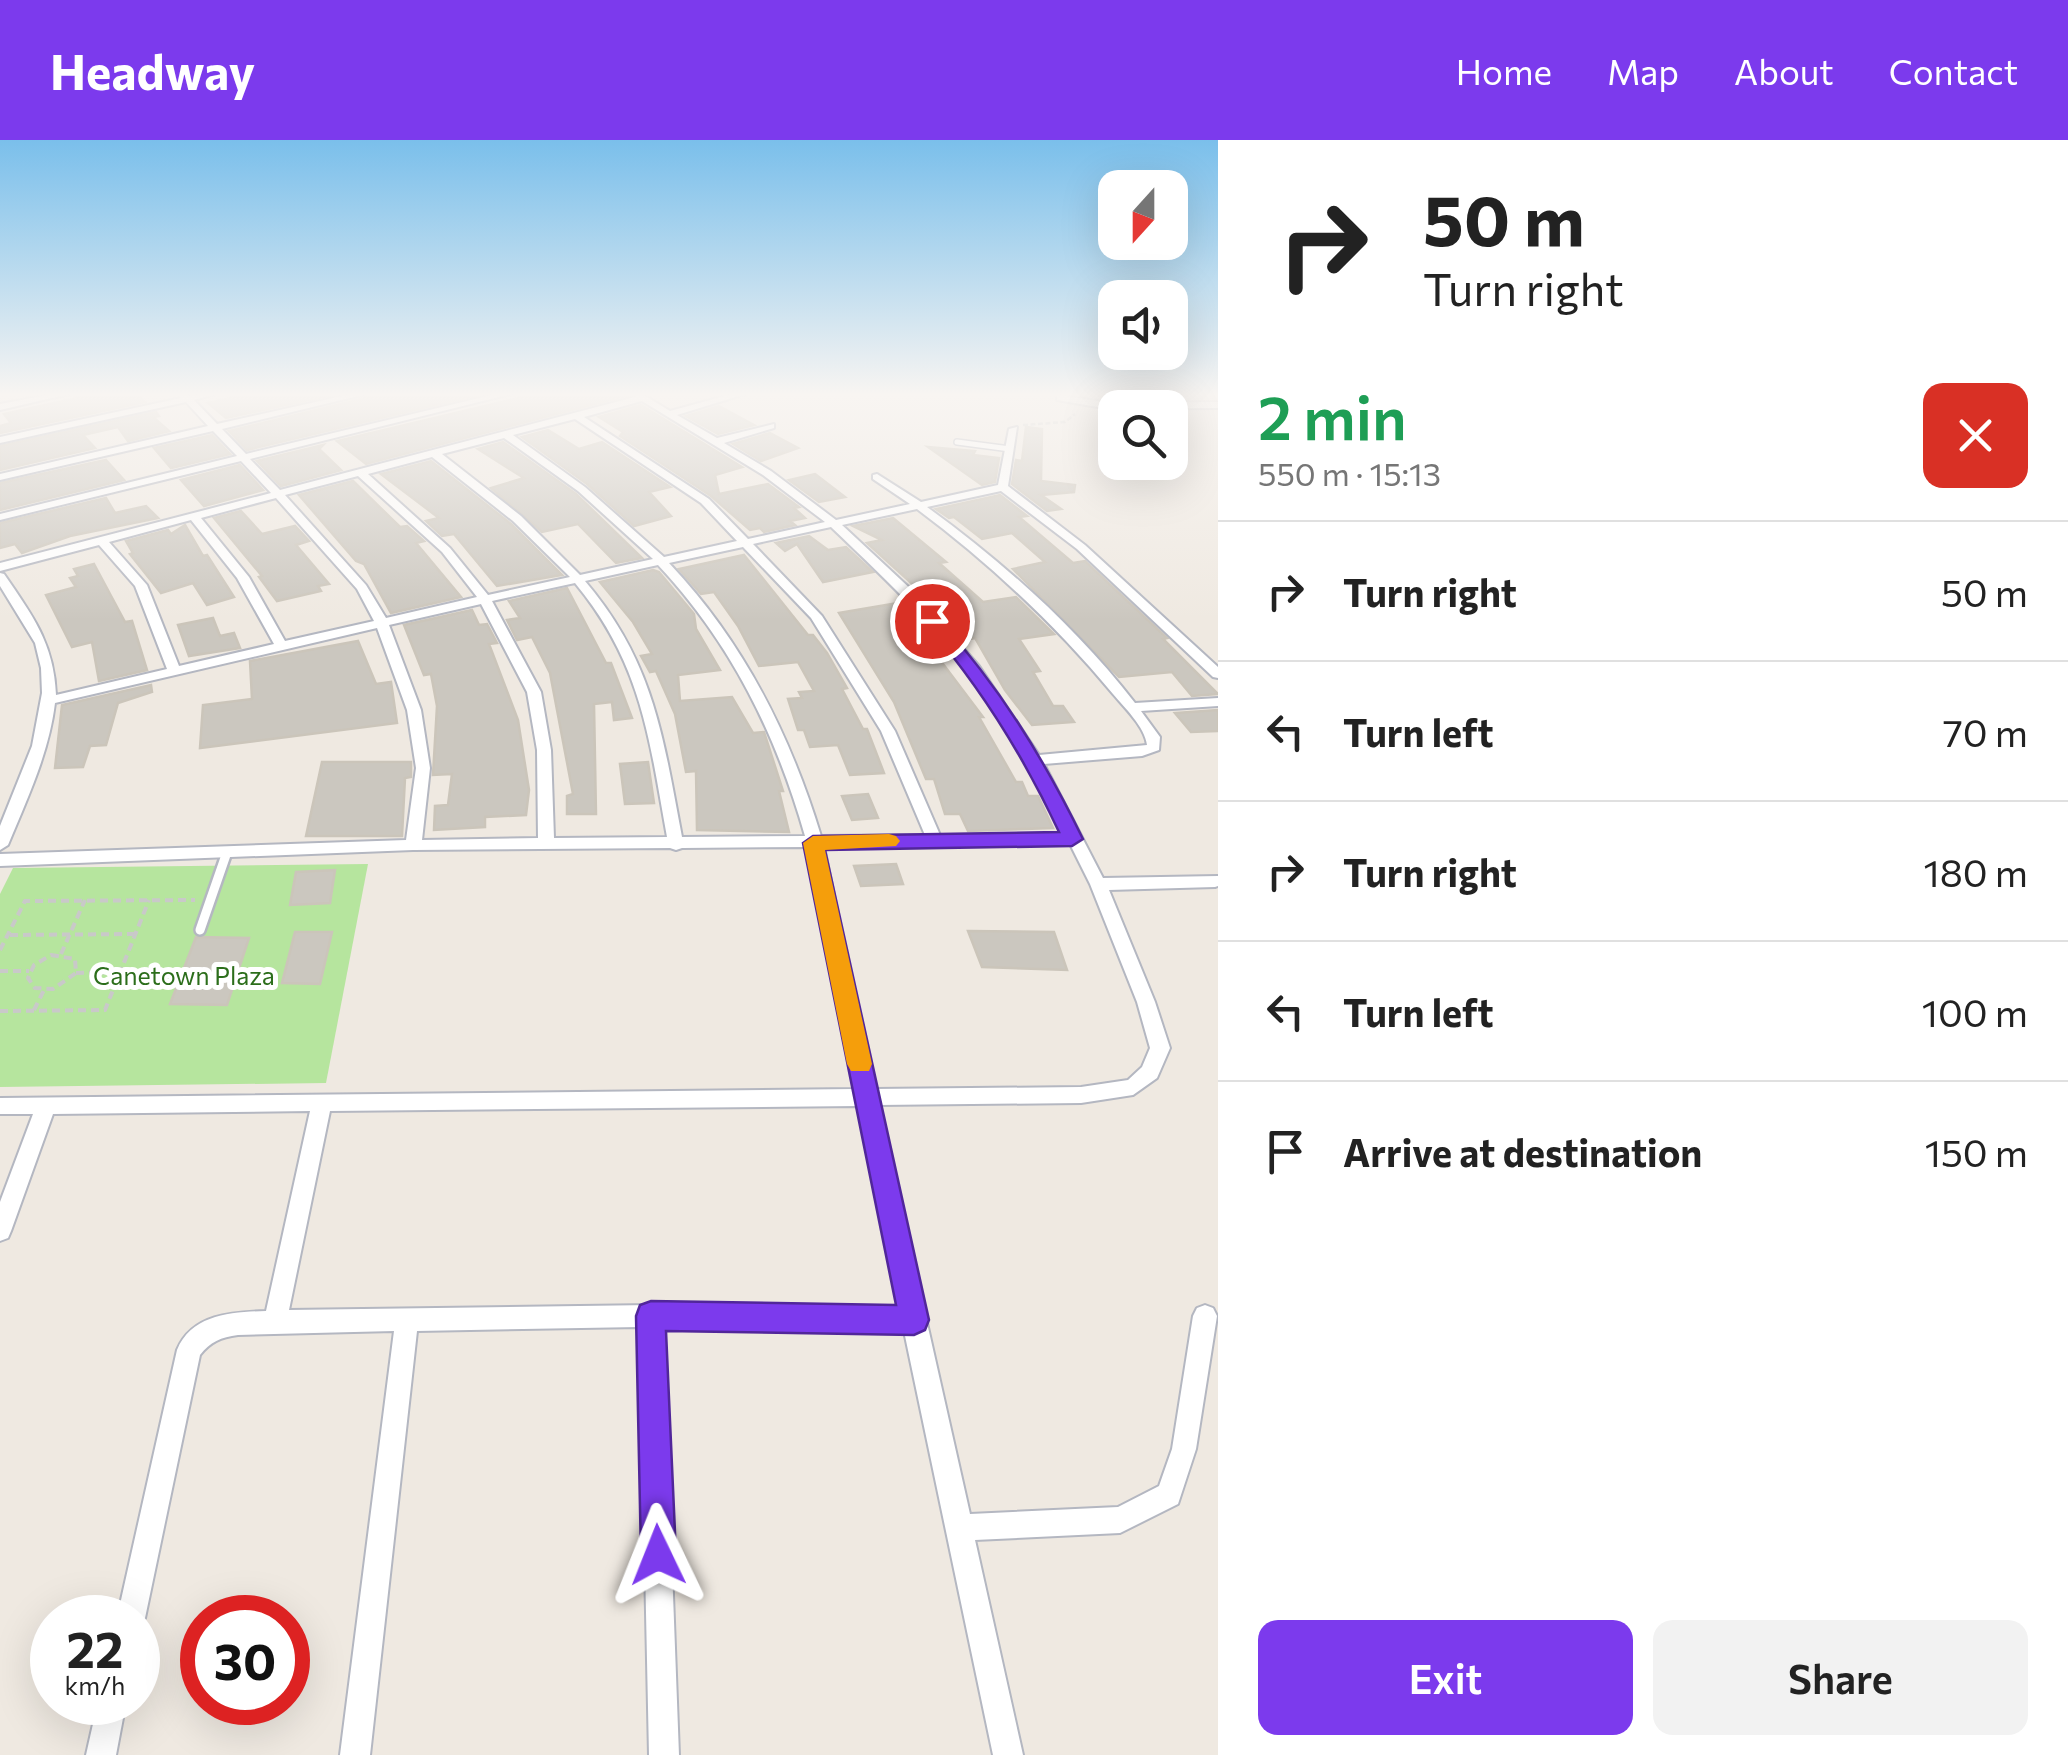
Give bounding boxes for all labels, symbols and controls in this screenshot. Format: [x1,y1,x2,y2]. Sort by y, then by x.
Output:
text: Headway [50,41,255,100]
text: Home [1456,49,1552,92]
text: Map [1607,49,1679,92]
text: About [1734,49,1834,92]
text: Contact [1889,49,2018,92]
north arrow [1098,170,1188,260]
map controls [1098,170,1188,480]
text: 50 m [1423,175,1585,260]
icon: right [1258,180,1388,310]
text: Turn right [1423,260,1624,315]
button: sound [1098,280,1188,370]
text: 2 min [1258,379,1407,452]
button: close [1923,383,2028,488]
button: search [1098,390,1188,480]
text: 550 m · 15:13 [1258,453,1441,493]
icon: right [1258,564,1313,619]
text: Turn right [1343,568,1517,615]
text: 50 m [1941,568,2028,615]
pin [890,579,975,664]
icon: arrive [905,594,960,649]
icon: left [1258,704,1313,759]
text: Turn left [1343,708,1494,755]
text: 70 m [1943,708,2028,755]
icon: right [1258,844,1313,899]
text: Turn right [1343,848,1517,895]
text: 180 m [1923,848,2028,895]
park label: Canetown Plaza [93,960,275,990]
icon: left [1258,984,1313,1039]
text: Turn left [1343,988,1494,1035]
text: 100 m [1922,988,2028,1035]
icon: arrive [1258,1124,1313,1179]
text: Arrive at destination [1343,1128,1702,1175]
text: 150 m [1925,1128,2028,1175]
position arrow [606,1503,710,1607]
speed limit sign: 30 [180,1595,310,1725]
text: 22 [67,1617,123,1678]
button: Exit [1258,1620,1633,1735]
button: Share [1653,1620,2028,1735]
text: km/h [65,1670,125,1700]

